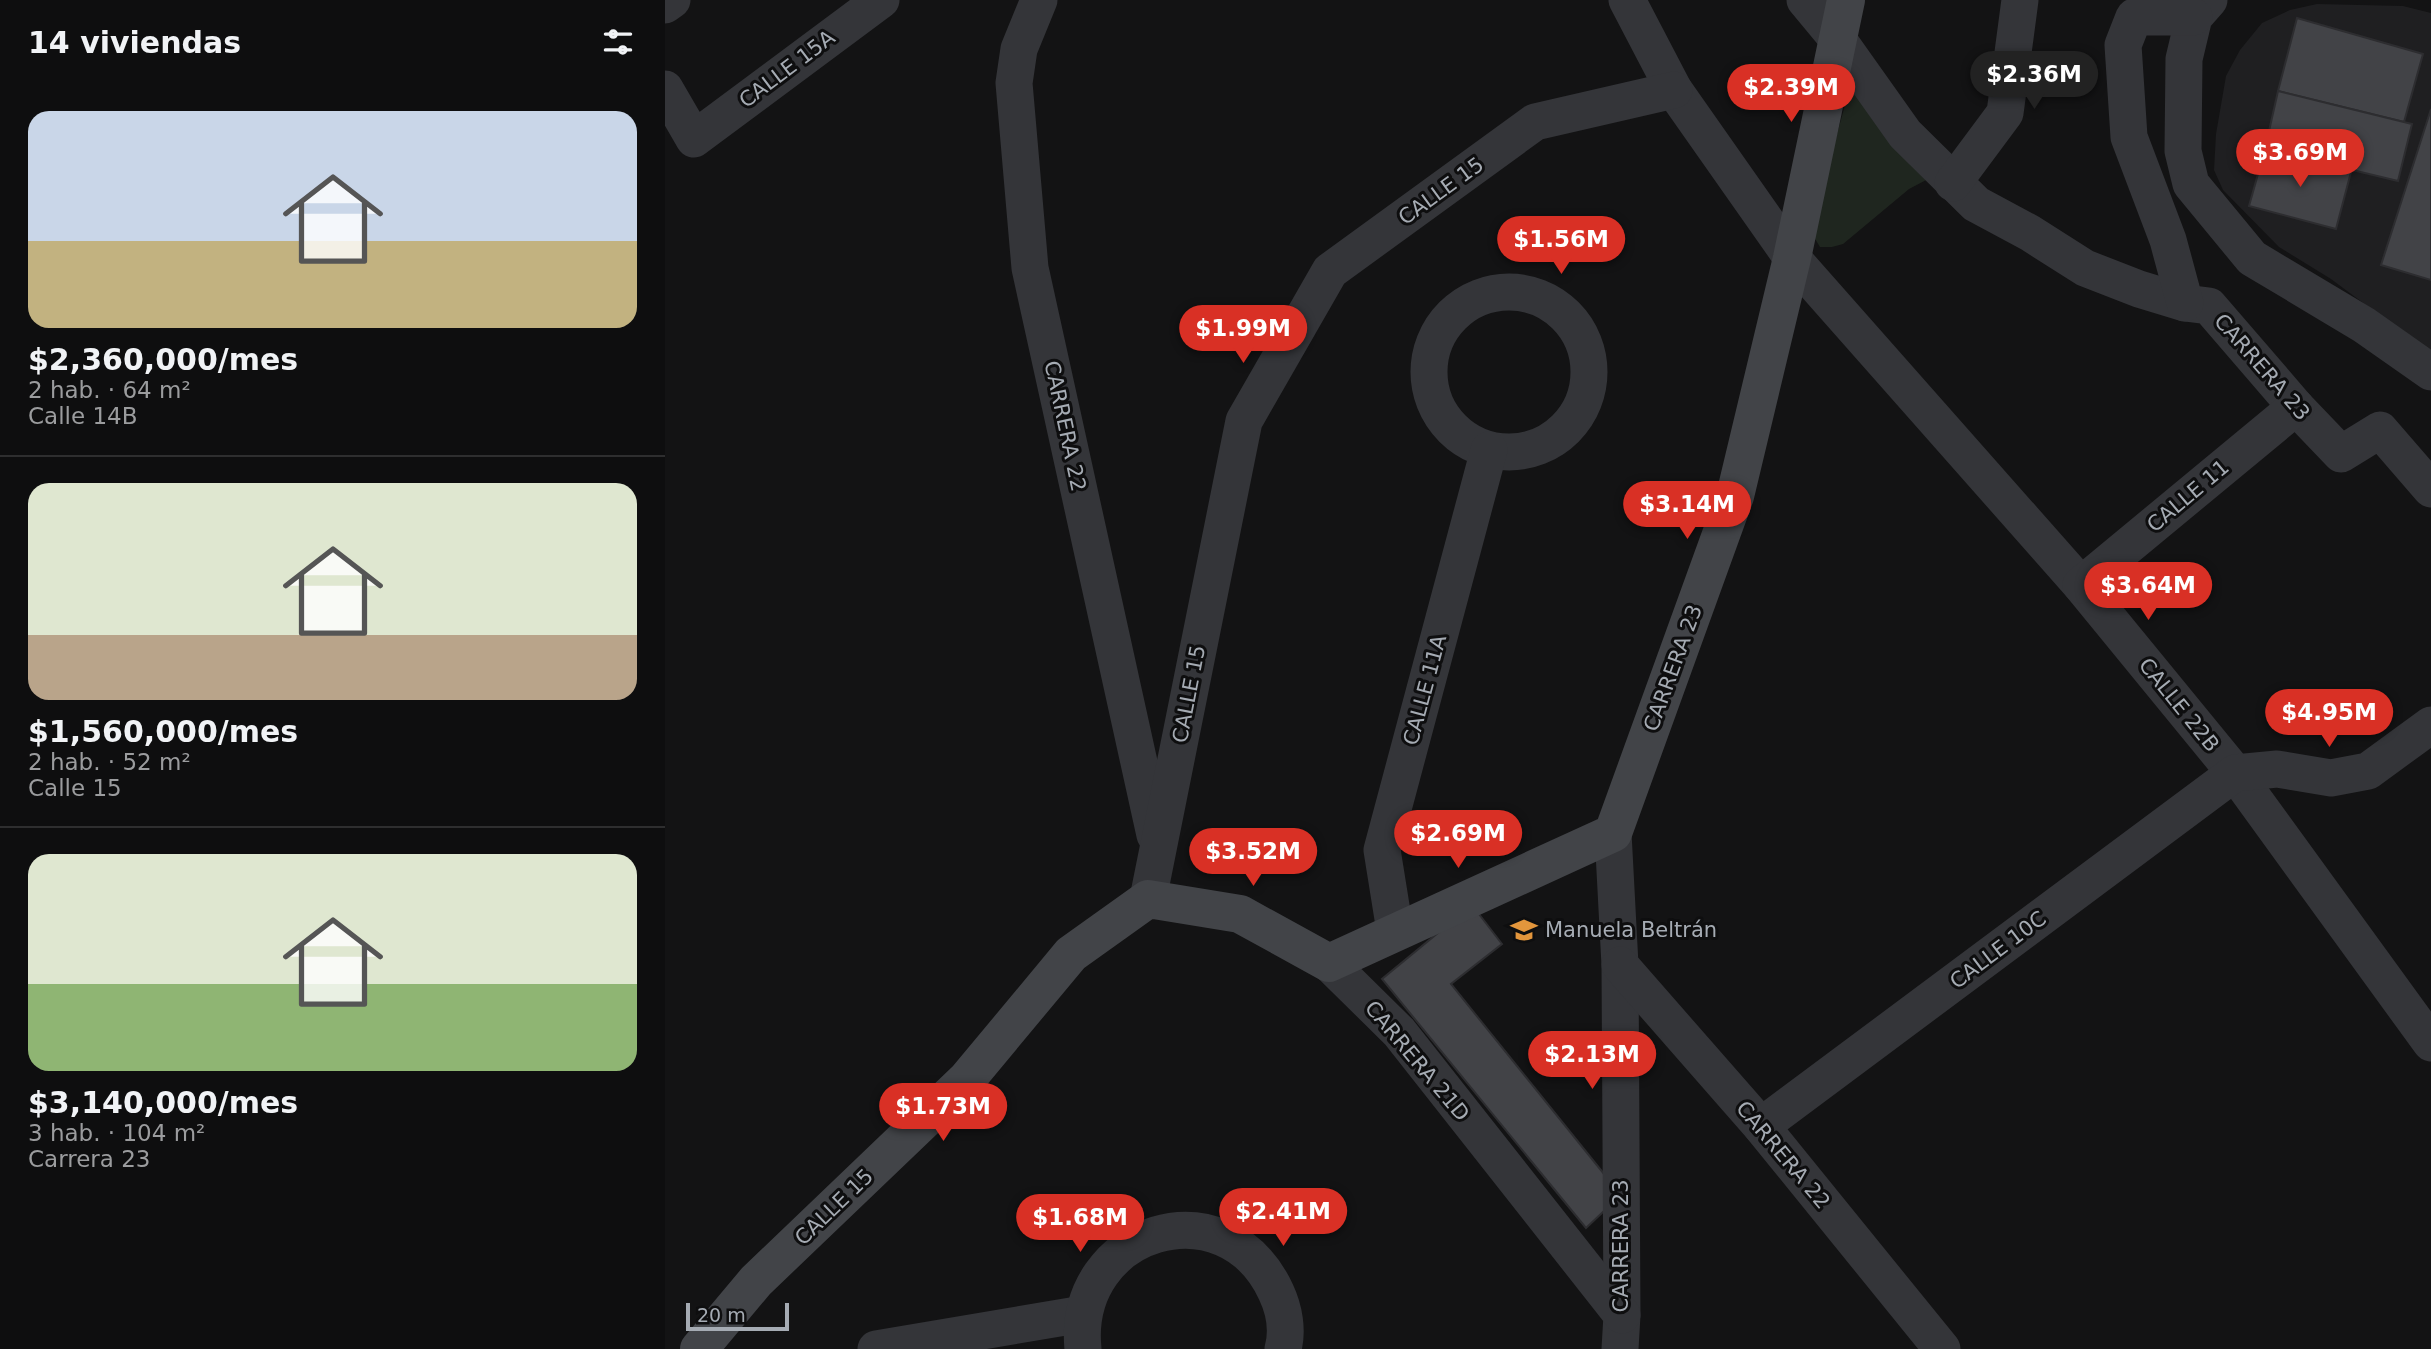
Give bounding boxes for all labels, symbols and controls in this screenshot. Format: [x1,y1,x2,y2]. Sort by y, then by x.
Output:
icon: filters [599,23,637,61]
text: 14 viviendas [28,25,241,60]
street label: CALLE 15A [734,25,840,113]
pin: $2.36M [1977,52,2091,111]
text: $2.36M [1986,61,2082,87]
pin: $2.39M [1734,64,1848,124]
text: $2.39M [1743,74,1839,100]
pin: $3.69M [2243,130,2357,189]
text: $3.69M [2252,139,2348,165]
street label: CALLE 15 [1394,152,1488,230]
icon: home [270,156,396,282]
pin: $1.56M [1504,216,1618,276]
text: $1.56M [1513,226,1609,252]
pin: $1.99M [1186,306,1300,365]
street label: CARRERA 23 [2209,309,2315,425]
text: $1.99M [1195,315,1291,341]
text: $2,360,000/mes [28,342,298,377]
street label: CARRERA 22 [1039,358,1091,494]
text: 2 hab. · 64 m² [28,377,191,403]
text: Calle 14B [28,403,137,429]
street label: CALLE 11 [2142,455,2234,537]
pin: $3.14M [1630,482,1744,541]
text: $3.14M [1639,491,1735,517]
icon: home [270,528,396,654]
pin: $3.64M [2091,562,2205,622]
text: $3.64M [2100,572,2196,598]
street label: CARRERA 23 [1639,601,1707,735]
street label: CALLE 11A [1399,631,1451,748]
street label: CALLE 15 [1168,643,1210,745]
street label: CALLE 22B [2134,653,2224,757]
pin: $4.95M [2272,690,2386,749]
text: $4.95M [2281,699,2377,725]
text: $1,560,000/mes [28,714,298,749]
text: 2 hab. · 52 m² [28,749,191,775]
text: Calle 15 [28,775,122,801]
pin: $2.69M [1401,810,1515,870]
text: $2.69M [1410,820,1506,846]
pin: $3.52M [1196,828,1310,888]
text: $3.52M [1205,838,1301,864]
icon: home [270,899,396,1025]
street label: CALLE 10C [1945,906,2051,994]
school or university icon: Manuela Beltrán [1509,915,1539,945]
place label: Manuela Beltrán [1545,918,1717,942]
street label: CARRERA 21D [1360,996,1474,1126]
pin: $2.13M [1535,1032,1649,1091]
text: $2.13M [1544,1041,1640,1067]
pin: $1.73M [886,1084,1000,1143]
text: $3,140,000/mes [28,1085,298,1120]
text: $1.73M [895,1093,991,1119]
street label: CARRERA 22 [1731,1096,1835,1214]
text: 3 hab. · 104 m² [28,1120,205,1146]
text: Carrera 23 [28,1146,150,1172]
street label: CALLE 15 [790,1164,878,1250]
street label: CARRERA 23 [1609,1180,1633,1312]
pin: $2.41M [1226,1188,1340,1248]
pin: $1.68M [1023,1194,1137,1254]
text: $2.41M [1235,1198,1331,1224]
text: $1.68M [1032,1204,1128,1230]
scale bar [686,1300,789,1332]
text: 20 m [697,1304,746,1326]

